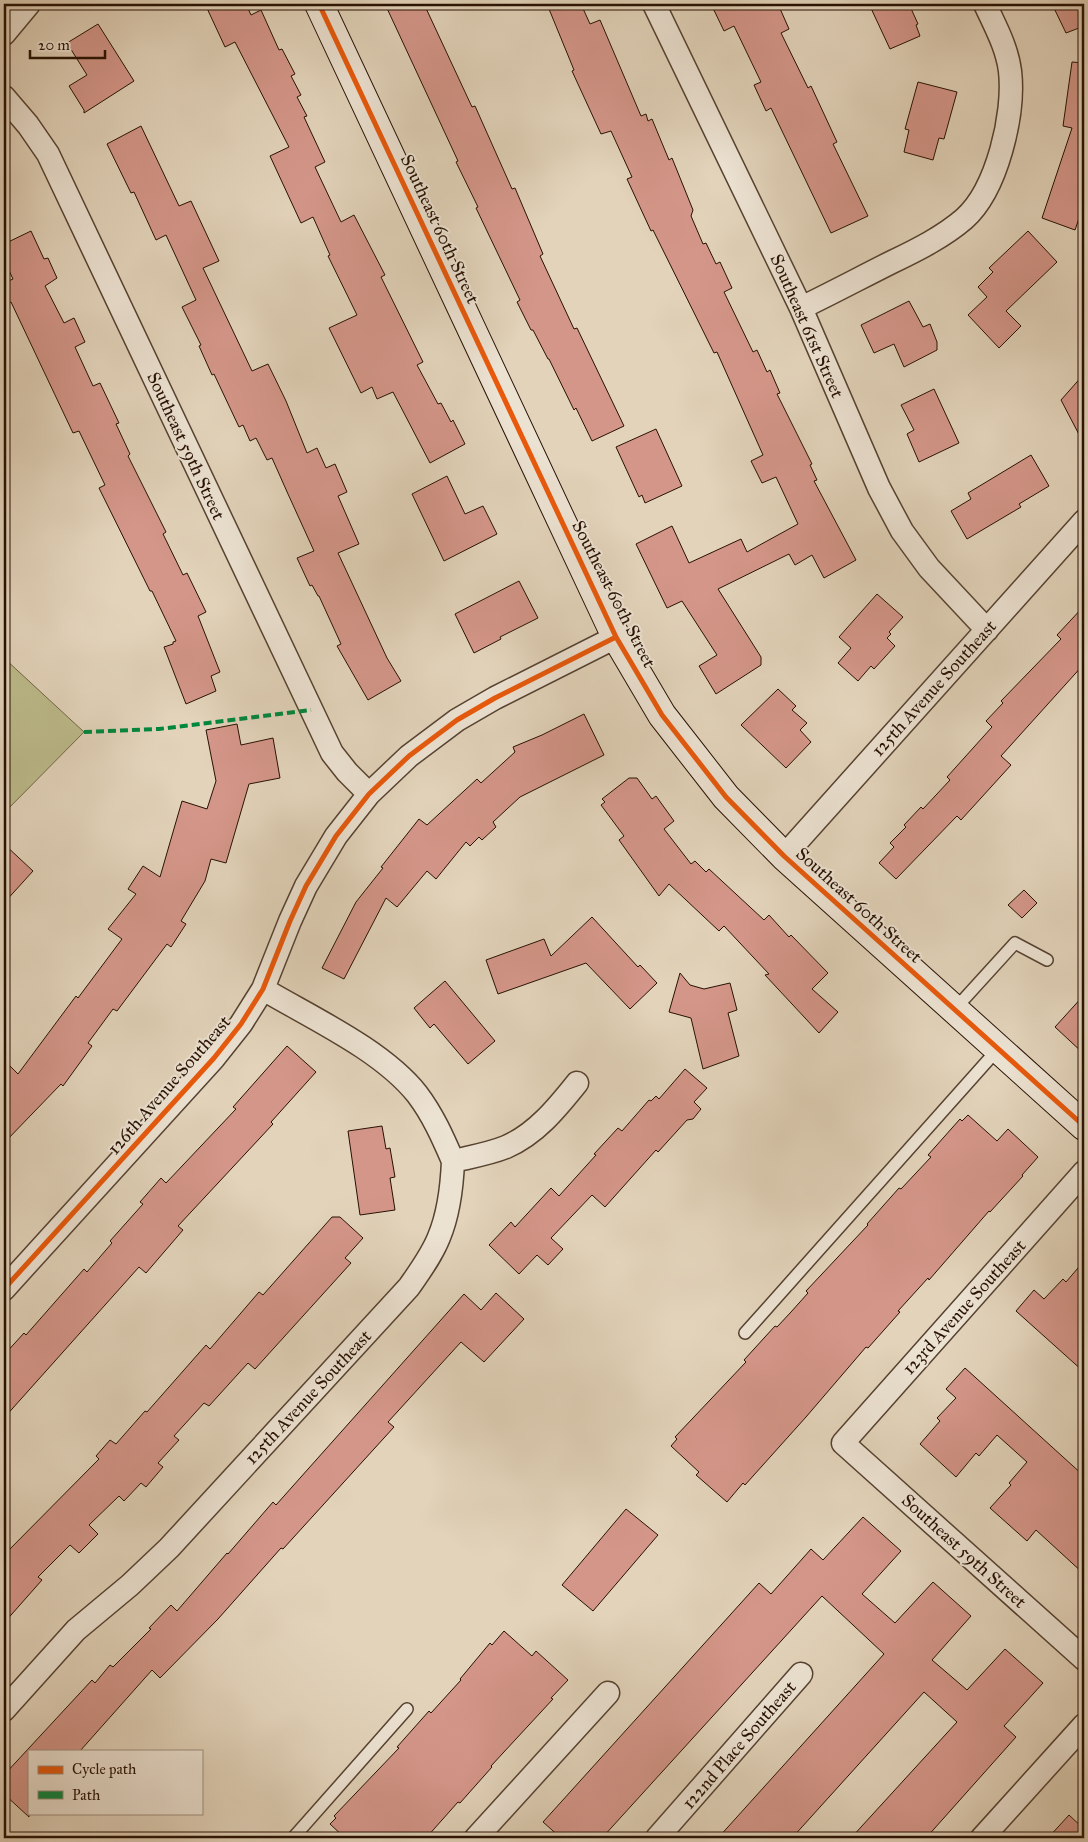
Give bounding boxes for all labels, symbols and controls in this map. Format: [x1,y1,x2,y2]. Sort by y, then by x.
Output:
scale bar [30,28,105,60]
text: 20 m [38,36,70,54]
street label: Southeast 60th Street [396,151,484,308]
street label: Southeast 61st Street [765,251,849,402]
street label: Southeast 59th Street [142,369,230,524]
street label: Southeast 60th Street [567,517,661,672]
street label: 125th Avenue Southeast [867,615,1001,761]
street label: Southeast 60th Street [791,843,927,968]
street label: 126th Avenue Southeast [103,1011,236,1159]
street label: 123rd Avenue Southeast [898,1234,1031,1379]
street label: 125th Avenue Southeast [240,1325,376,1469]
street label: Southeast 59th Street [897,1489,1031,1613]
street label: 122nd Place Southeast [677,1676,801,1814]
legend [28,1750,202,1814]
text: Cycle path [72,1760,137,1778]
text: Path [72,1786,101,1804]

